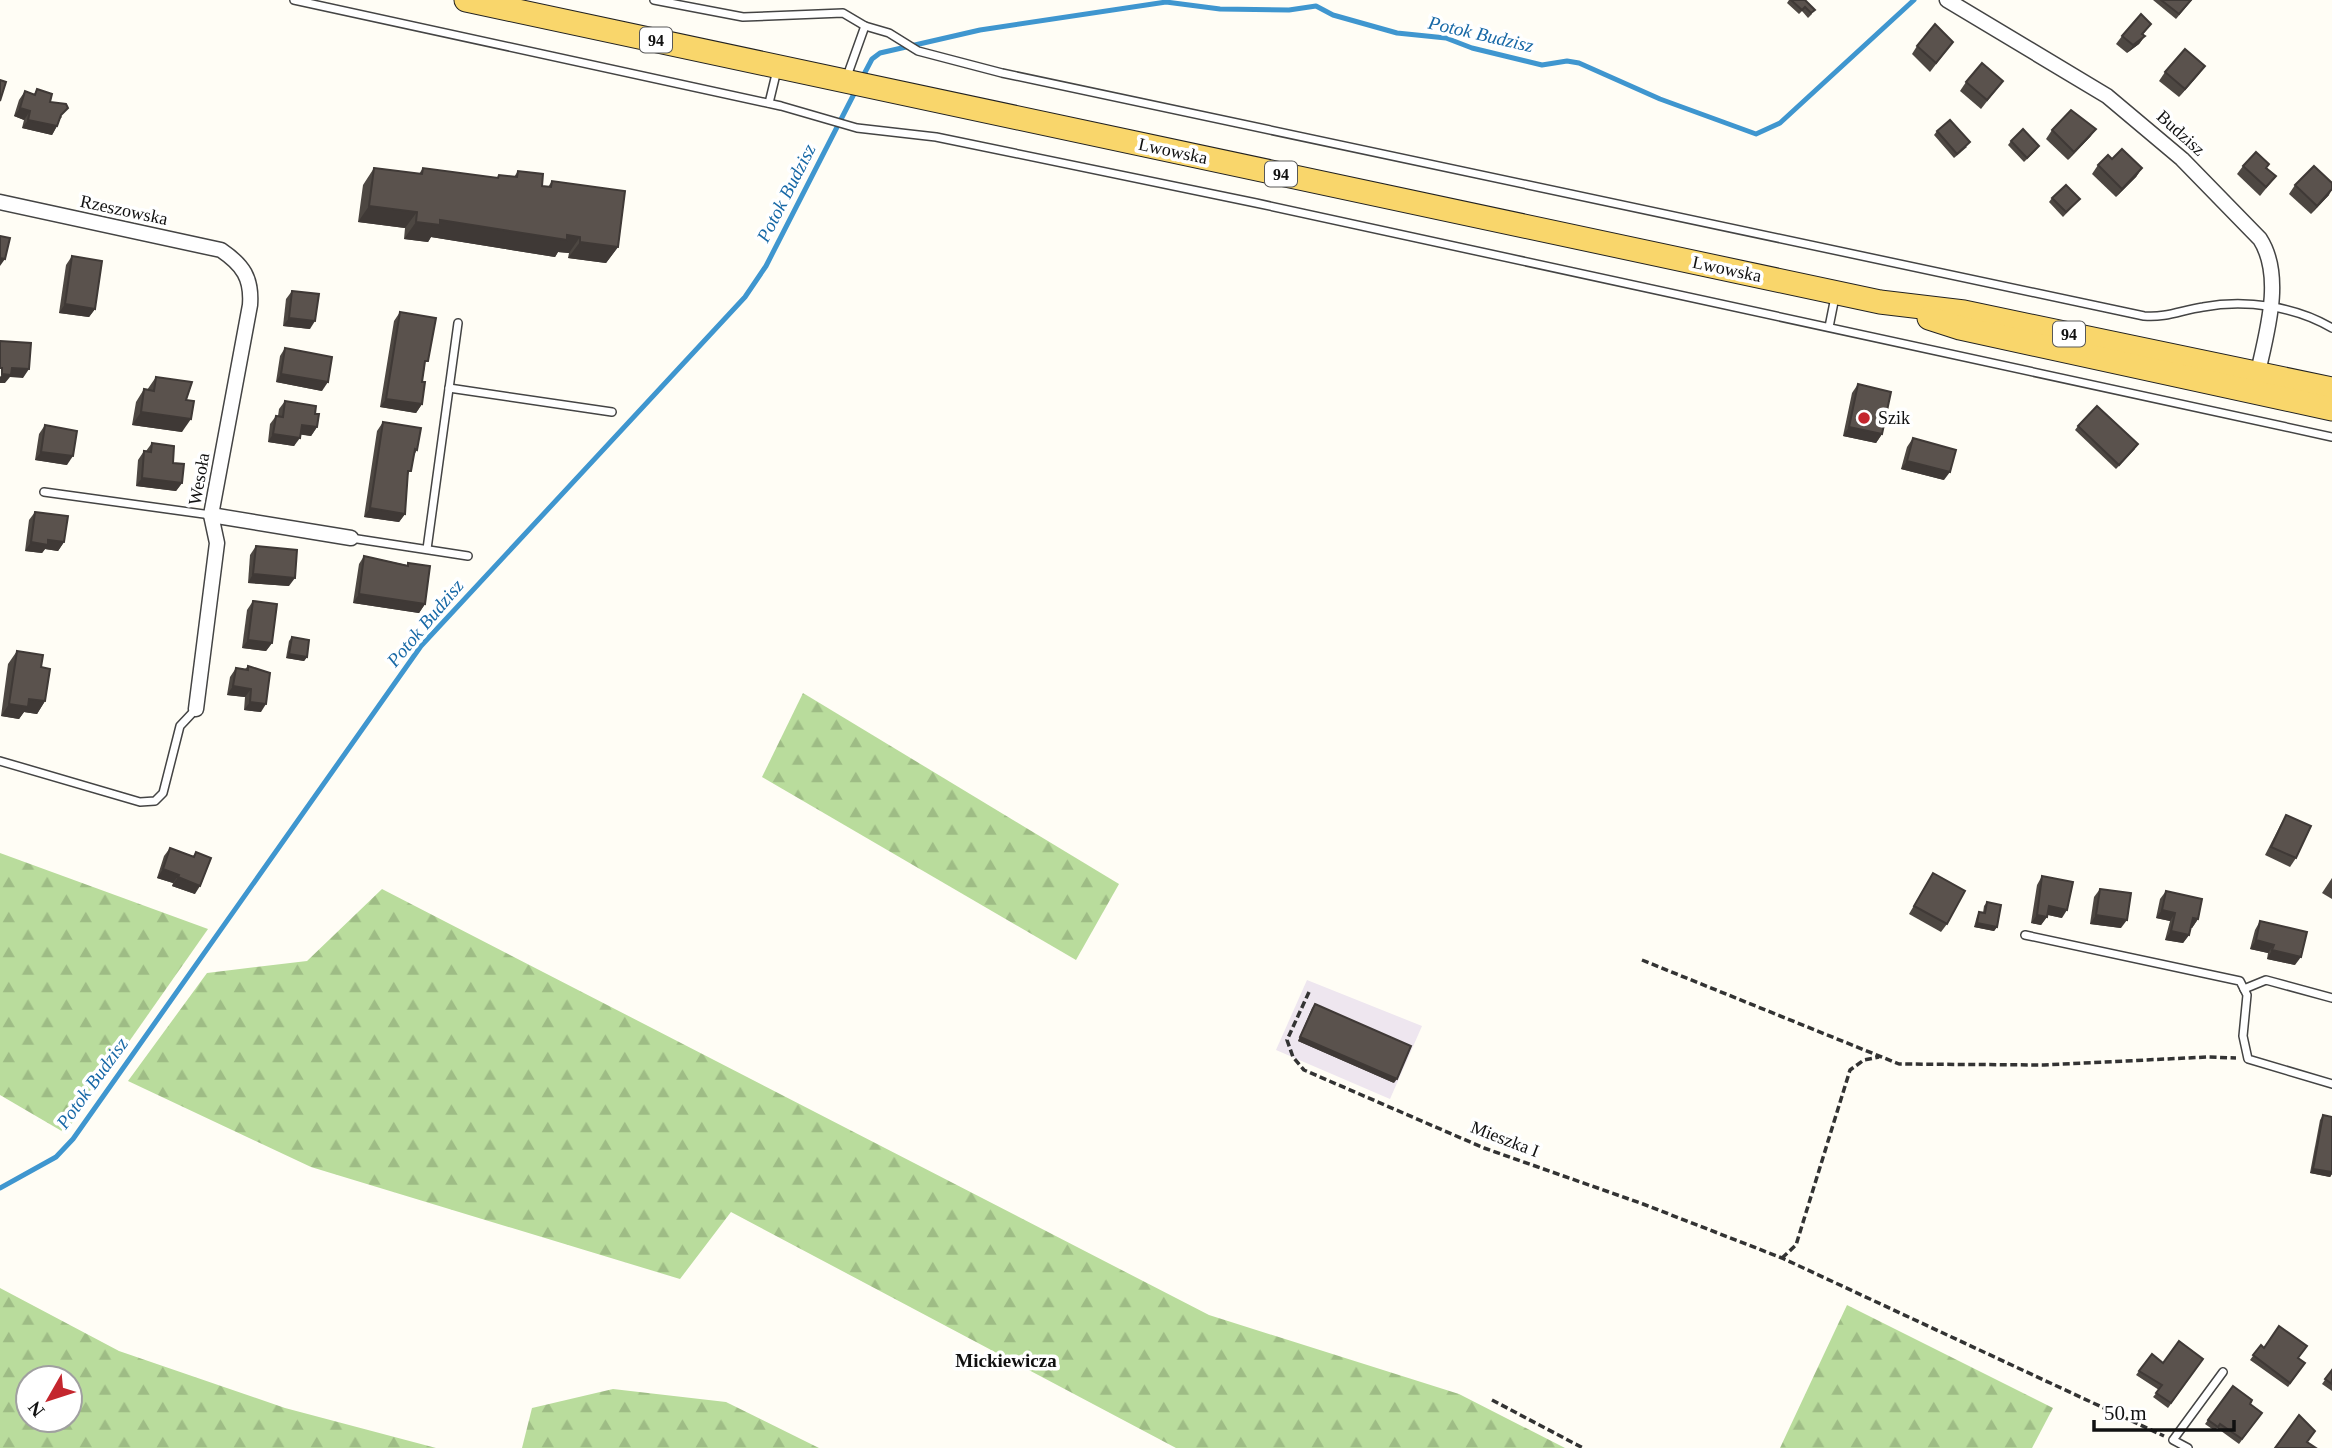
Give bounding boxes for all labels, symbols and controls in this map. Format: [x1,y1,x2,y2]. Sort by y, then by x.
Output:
water label: Potok Budzisz [1425,11,1536,56]
road number: 94 [640,28,672,52]
street label: Budzisz [2153,106,2209,160]
street label: Lwowska [1137,134,1209,168]
water label: Potok Budzisz [752,140,820,246]
road number: 94 [1265,162,1297,186]
street label: Rzeszowska [78,191,170,229]
street label: Lwowska [1691,252,1763,286]
road number: 94 [2053,322,2085,346]
place label: Szik [1878,408,1910,428]
marker: Szik [1856,410,1872,426]
street label: Wesoła [185,451,213,507]
water label: Potok Budzisz [382,575,468,672]
water label: Potok Budzisz [51,1033,132,1133]
street label: Mieszka I [1468,1117,1542,1161]
district label: Mickiewicza [955,1350,1057,1371]
north arrow [14,1364,84,1434]
scale bar [2094,1388,2234,1432]
text: N [24,1397,49,1421]
text: 50 m [2104,1401,2147,1425]

